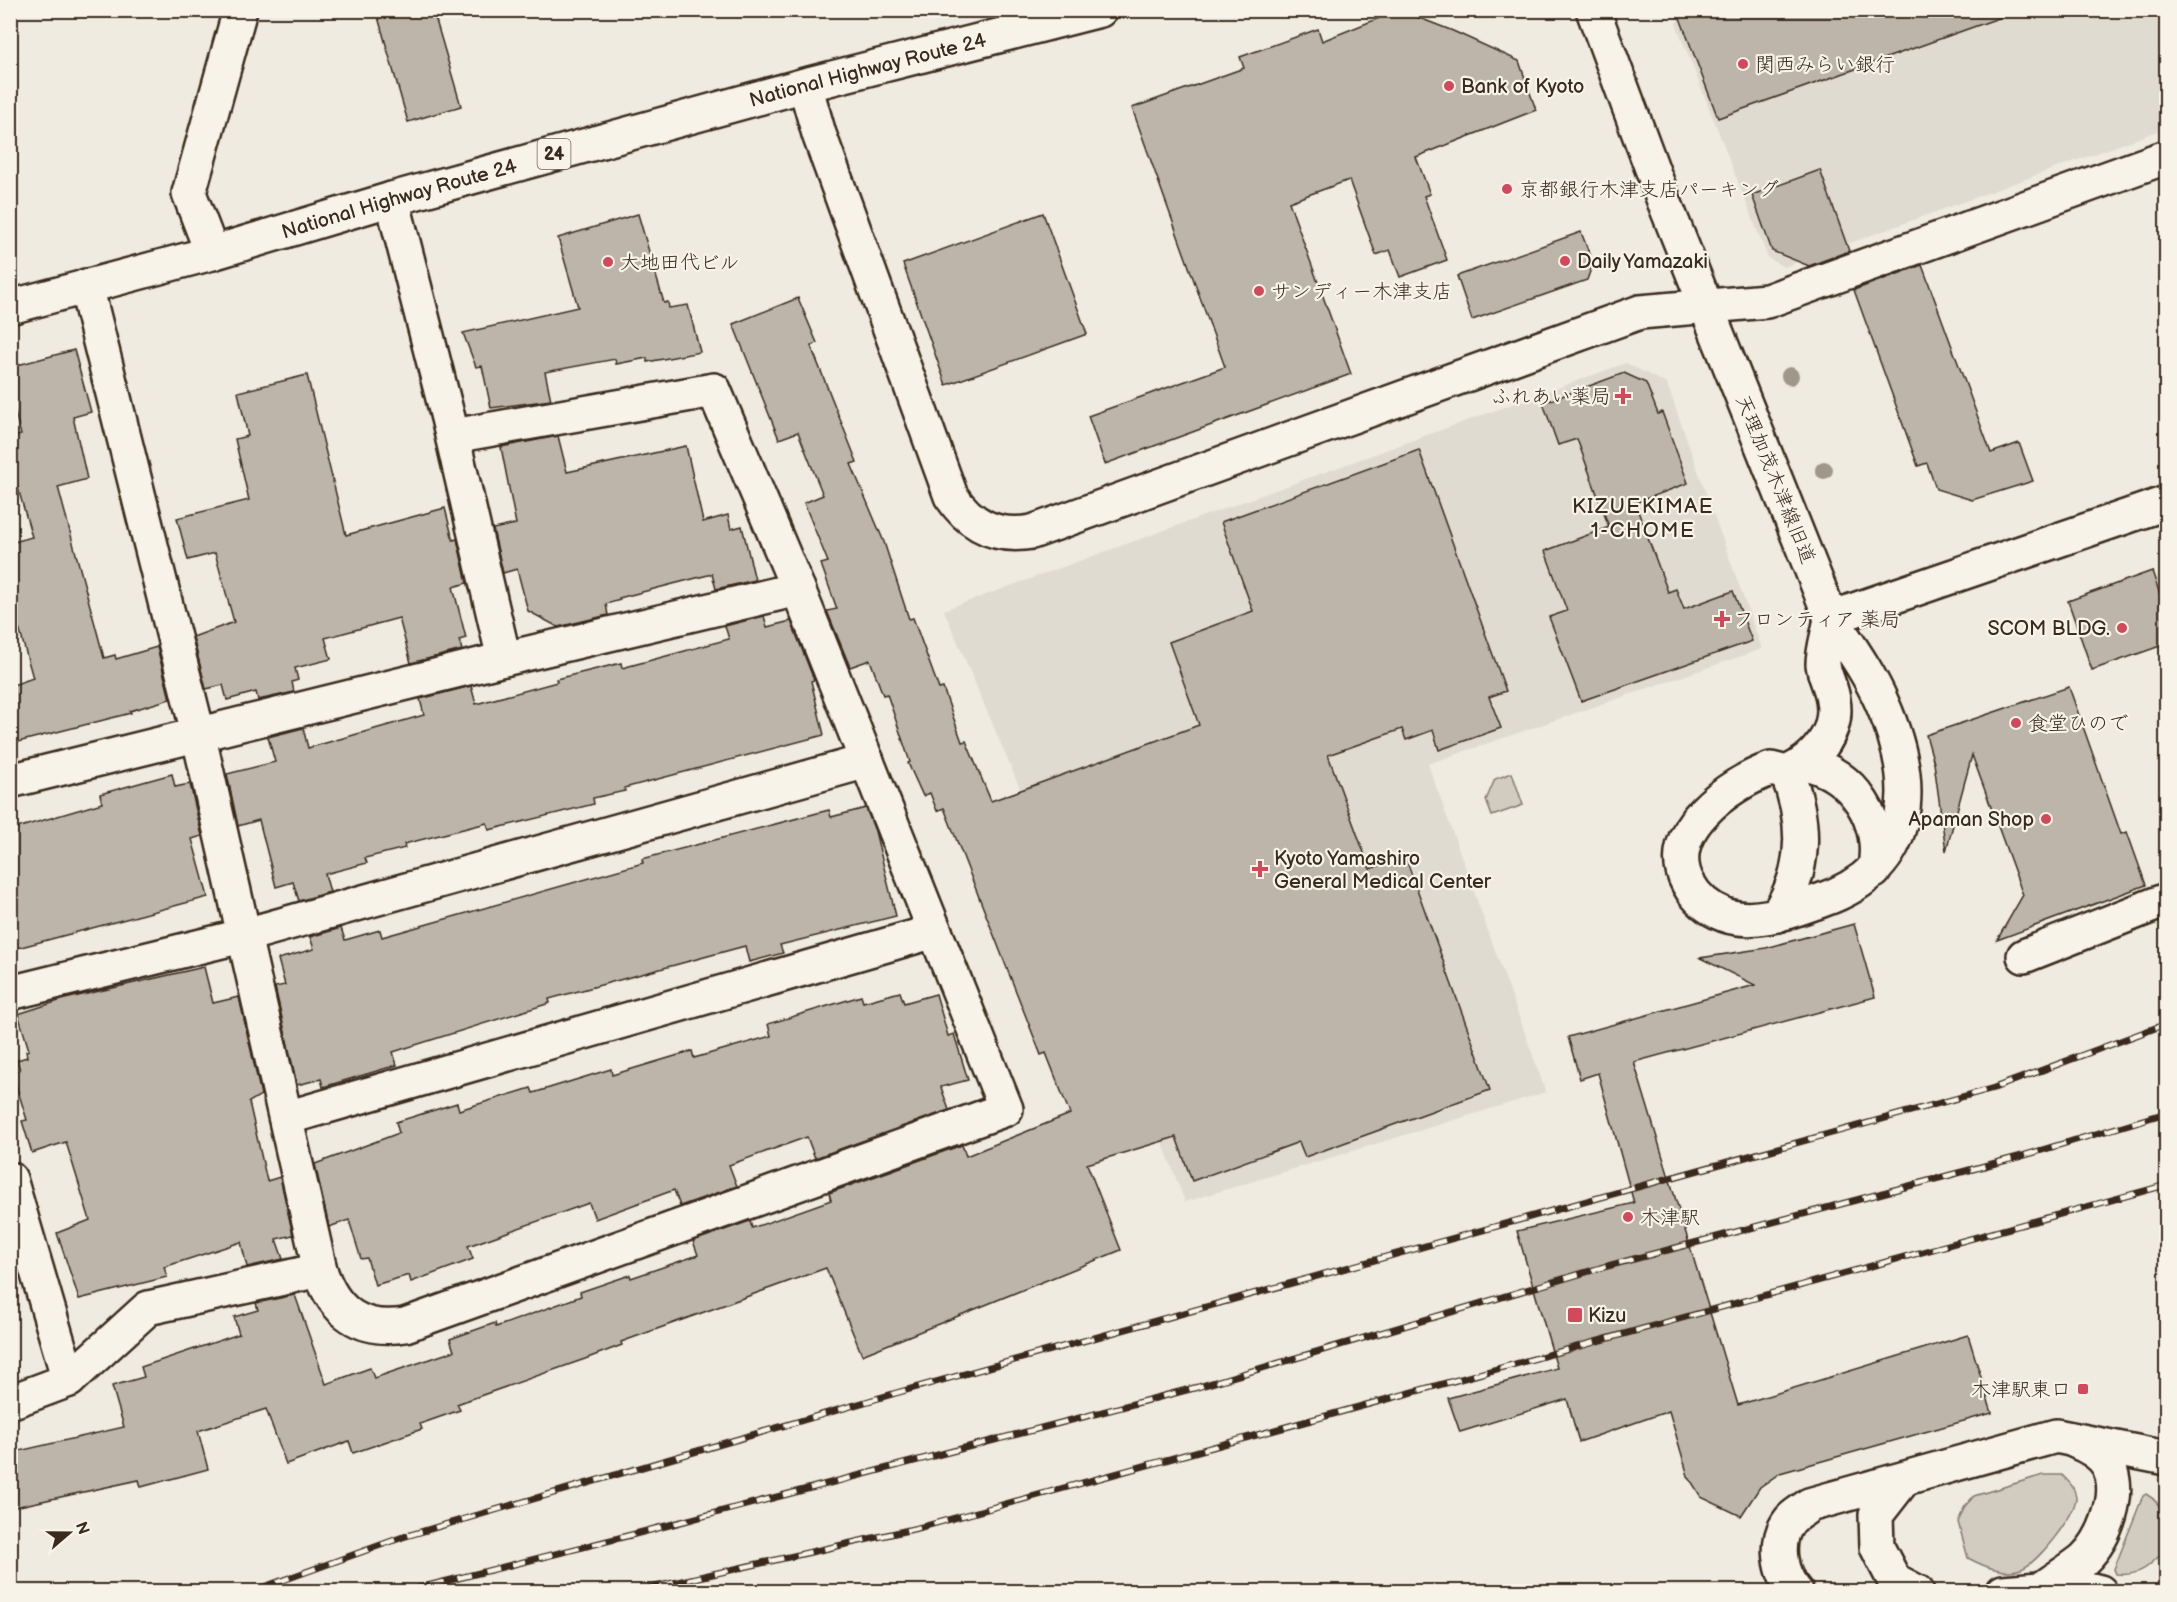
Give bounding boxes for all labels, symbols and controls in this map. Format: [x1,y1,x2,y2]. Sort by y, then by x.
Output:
street label: National Highway Route 24 [747,28,989,113]
place label: 関西みらい銀行 [1755,53,1895,77]
marker: 関西みらい銀行 [1736,57,1750,71]
place label: Bank of Kyoto [1461,75,1584,99]
marker: Bank of Kyoto [1442,79,1456,93]
road number: 24 [538,139,570,169]
street label: National Highway Route 24 [279,154,520,244]
place label: 京都銀行木津支店パーキング [1519,178,1779,202]
marker: 京都銀行木津支店パーキング [1500,182,1514,196]
place label: Daily Yamazaki [1577,250,1708,274]
place label: 大地田代ビル [620,251,740,275]
marker: Daily Yamazaki [1558,254,1572,268]
marker: 大地田代ビル [601,255,615,269]
place label: サンディー木津支店 [1271,280,1452,304]
marker: サンディー木津支店 [1252,284,1266,298]
place label: ふれあい薬局 [1491,385,1611,409]
marker: ふれあい薬局 [1616,389,1630,403]
street label: 天理加茂木津線旧道 [1730,391,1820,567]
district label: KIZUEKIMAE 1-CHOME [1572,494,1714,543]
place label: フロンティア 薬局 [1734,608,1901,632]
marker: フロンティア 薬局 [1715,612,1729,626]
place label: SCOM BLDG. [1988,617,2110,641]
marker: SCOM BLDG. [2115,621,2129,635]
place label: 食堂ひので [2028,712,2128,736]
marker: 食堂ひので [2009,716,2023,730]
place label: Apaman Shop [1909,808,2034,832]
marker: Apaman Shop [2039,812,2053,826]
place label: Kyoto Yamashiro General Medical Center [1274,847,1492,894]
marker: Kyoto Yamashiro General Medical Center [1251,860,1269,878]
place label: 木津駅 [1640,1206,1700,1230]
marker: 木津駅 [1621,1210,1635,1224]
place label: Kizu [1588,1304,1626,1328]
marker: Kizu [1566,1306,1584,1324]
place label: 木津駅東口 [1971,1378,2071,1402]
marker: 木津駅東口 [2076,1382,2090,1396]
north arrow [39,1503,99,1563]
text: N [71,1519,93,1537]

